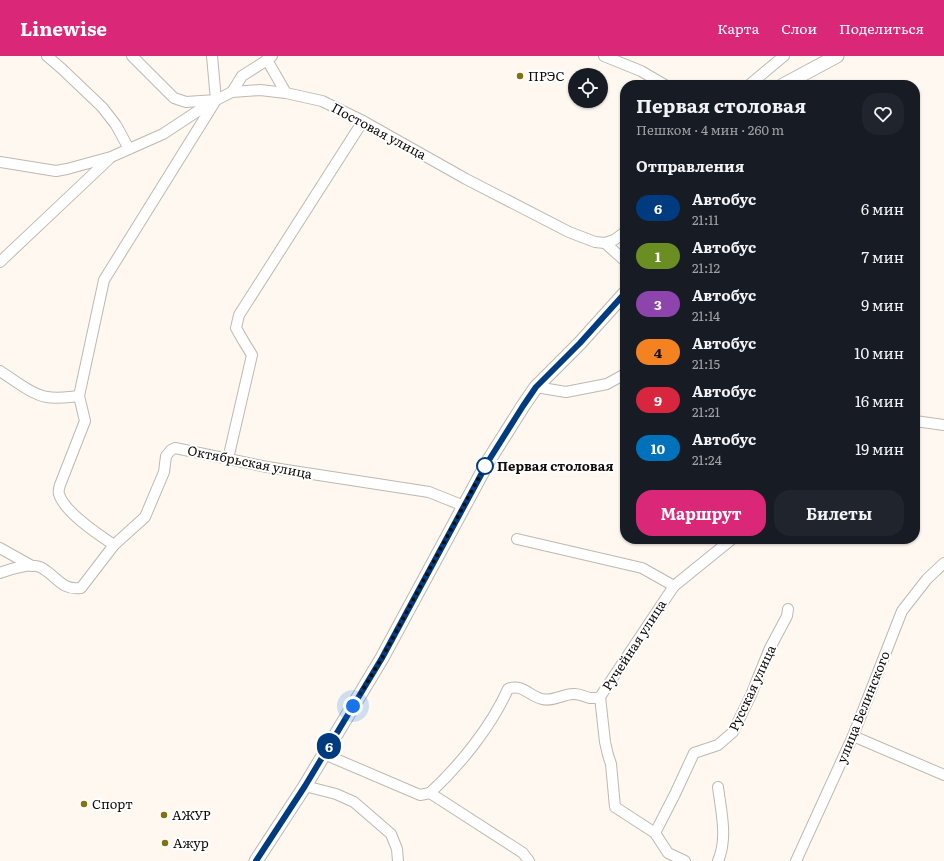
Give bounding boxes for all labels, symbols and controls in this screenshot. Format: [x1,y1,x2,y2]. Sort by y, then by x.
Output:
text: Linewise [20,14,107,42]
text: Карта [717,18,759,38]
text: Слои [781,18,817,38]
text: Поделиться [839,18,924,38]
place label: ПРЭС [528,66,565,85]
map controls [568,68,608,108]
button: locate [568,68,608,108]
marker: ПРЭС [515,71,525,81]
text: Первая столовая [636,91,806,119]
button: heart [862,93,904,135]
street label: Постовая улица [329,98,430,164]
text: Пешком · 4 мин · 260 m [636,120,784,139]
text: Отправления [636,154,744,177]
text: Автобус [692,187,756,210]
text: 6 мин [861,197,904,220]
text: 6 [654,198,662,218]
text: 21:11 [692,210,719,229]
text: Автобус [692,235,756,258]
text: 7 мин [861,245,904,268]
text: 1 [655,246,661,266]
text: 21:12 [692,258,720,277]
text: Автобус [692,283,756,306]
text: 9 мин [861,293,904,316]
text: 3 [654,294,662,314]
text: 21:14 [692,306,720,325]
text: Автобус [692,331,756,354]
text: 10 мин [854,341,904,364]
text: 4 [654,342,662,362]
text: 21:15 [692,354,720,373]
text: Автобус [692,379,756,402]
text: 16 мин [855,389,904,412]
text: 9 [654,390,662,410]
text: 21:21 [692,402,720,421]
text: Автобус [692,427,756,450]
text: 19 мин [855,437,904,460]
text: 10 [651,438,665,458]
street label: Октябрьская улица [186,440,314,483]
text: 21:24 [692,450,722,469]
place label: Первая столовая [497,456,613,475]
marker: Первая столовая [476,457,494,475]
button: Маршрут [636,490,766,536]
button: Билеты [774,490,904,536]
street label: Ручейная улица [597,595,670,694]
street label: Русская улица [723,642,780,734]
street label: улица Белинского [831,648,894,766]
your location [343,696,363,716]
line badge: 6 [316,733,342,759]
text: 6 [325,736,333,756]
place label: Спорт [92,794,133,813]
marker: Спорт [79,799,89,809]
place label: АЖУР [172,805,211,824]
marker: АЖУР [159,810,169,820]
place label: Ажур [173,833,209,852]
marker: Ажур [160,838,170,848]

